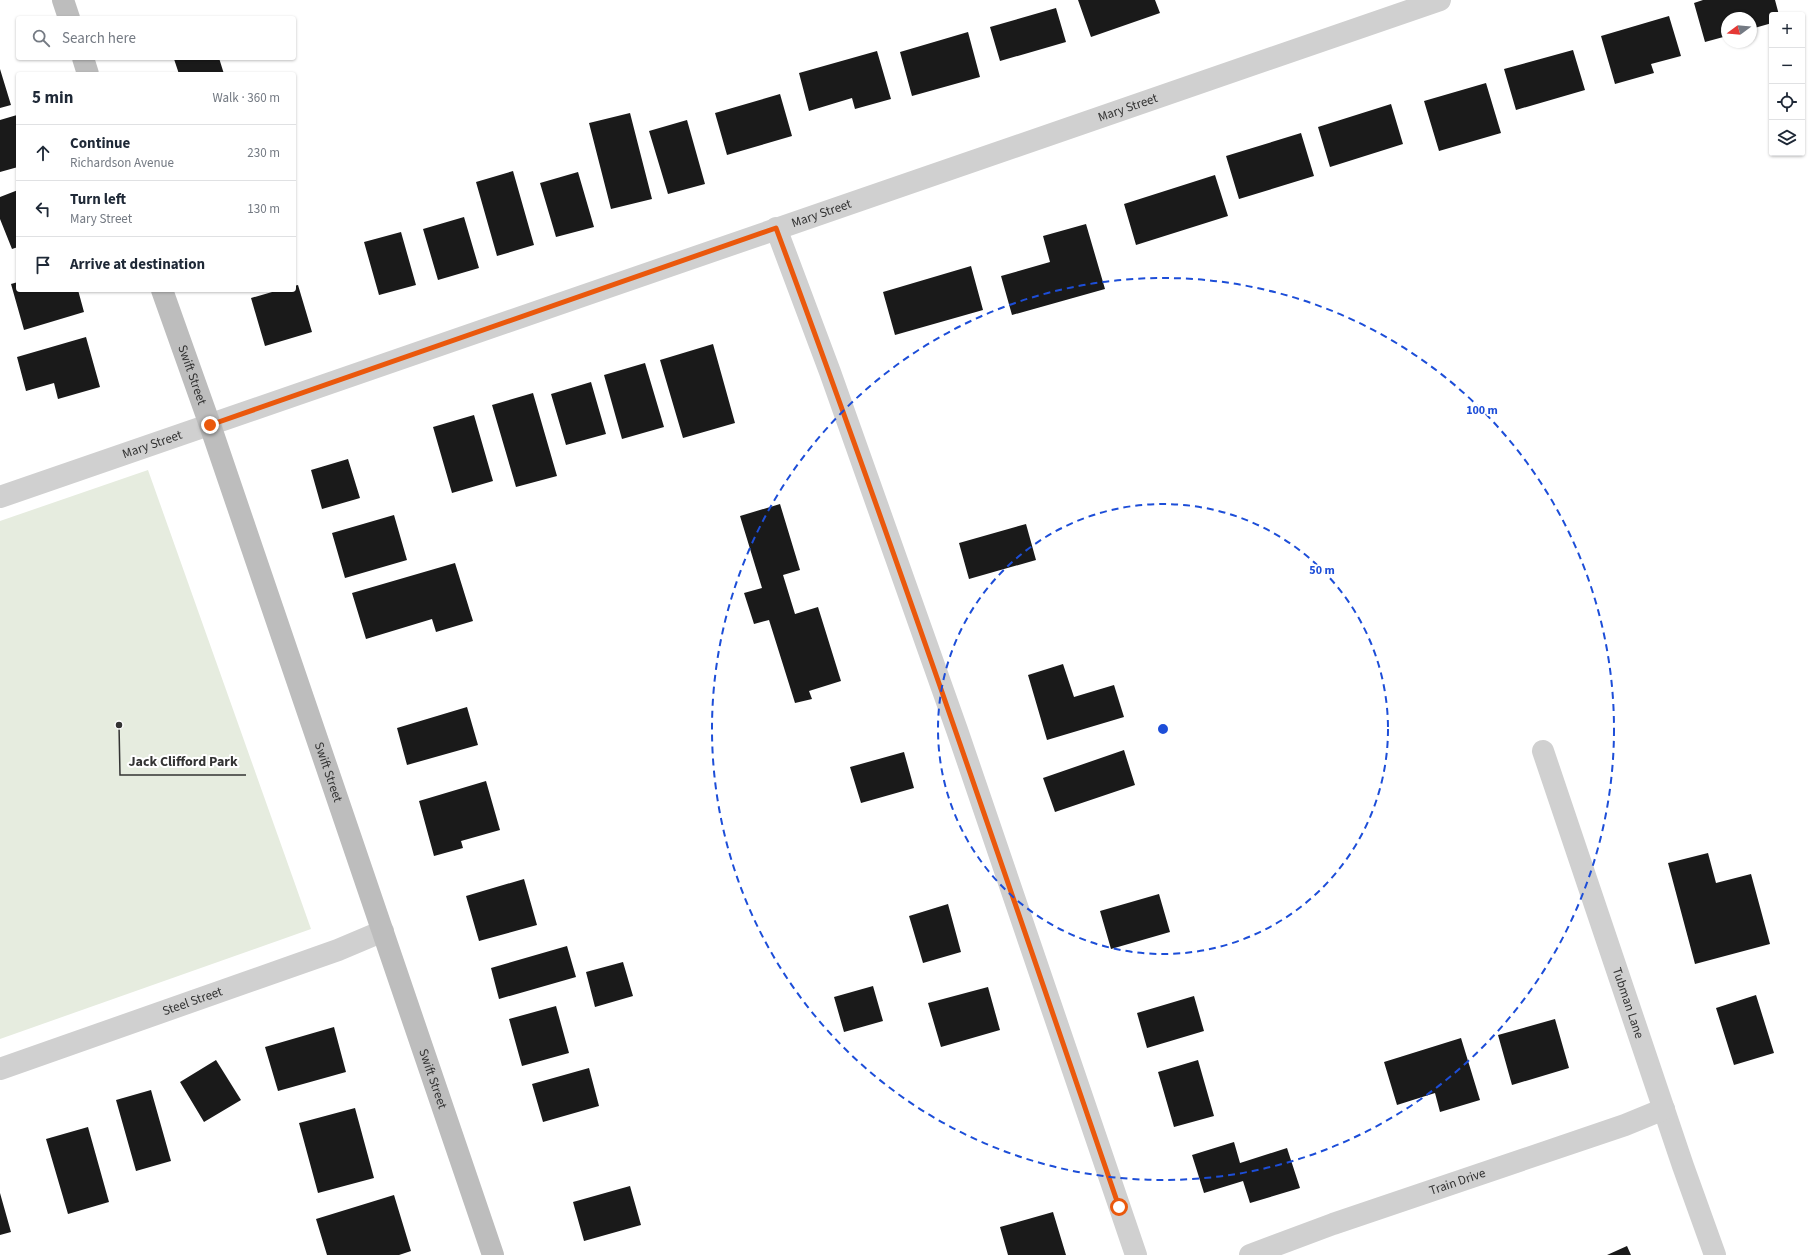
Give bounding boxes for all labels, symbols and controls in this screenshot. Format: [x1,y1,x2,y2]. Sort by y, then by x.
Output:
north arrow [1721,12,1757,48]
map controls [1769,12,1805,156]
button: + [1769,12,1805,48]
search box [16,16,296,60]
icon: search [30,27,52,49]
text: Search here [62,28,136,49]
button: − [1769,48,1805,84]
button: locate [1769,84,1805,120]
text: 5 min [32,86,73,110]
text: Walk · 360 m [212,89,280,107]
street label: Mary Street [1095,89,1161,126]
button: layers [1769,120,1805,156]
text: Continue [70,133,130,154]
icon: ahead [32,142,54,164]
text: 230 m [247,144,280,162]
text: Richardson Avenue [70,154,174,172]
text: Turn left [70,189,126,210]
street label: Mary Street [789,195,854,232]
icon: left [32,198,54,220]
text: 130 m [247,200,280,218]
text: Mary Street [70,210,132,228]
icon: arrive [32,254,54,276]
text: Arrive at destination [70,254,205,275]
street label: Swift Street [173,342,211,408]
text: 100 m [1466,402,1498,419]
route end [201,416,219,434]
street label: Mary Street [120,426,185,463]
text: 50 m [1309,562,1335,579]
centre of rings [1156,722,1170,736]
street label: Swift Street [310,740,347,805]
callout: Jack Clifford Park [120,749,246,775]
text: Jack Clifford Park [128,752,238,772]
street label: Tubman Lane [1608,965,1648,1041]
street label: Steel Street [160,982,225,1020]
street label: Swift Street [414,1046,452,1112]
street label: Train Drive [1427,1164,1488,1200]
route start [1110,1198,1128,1216]

